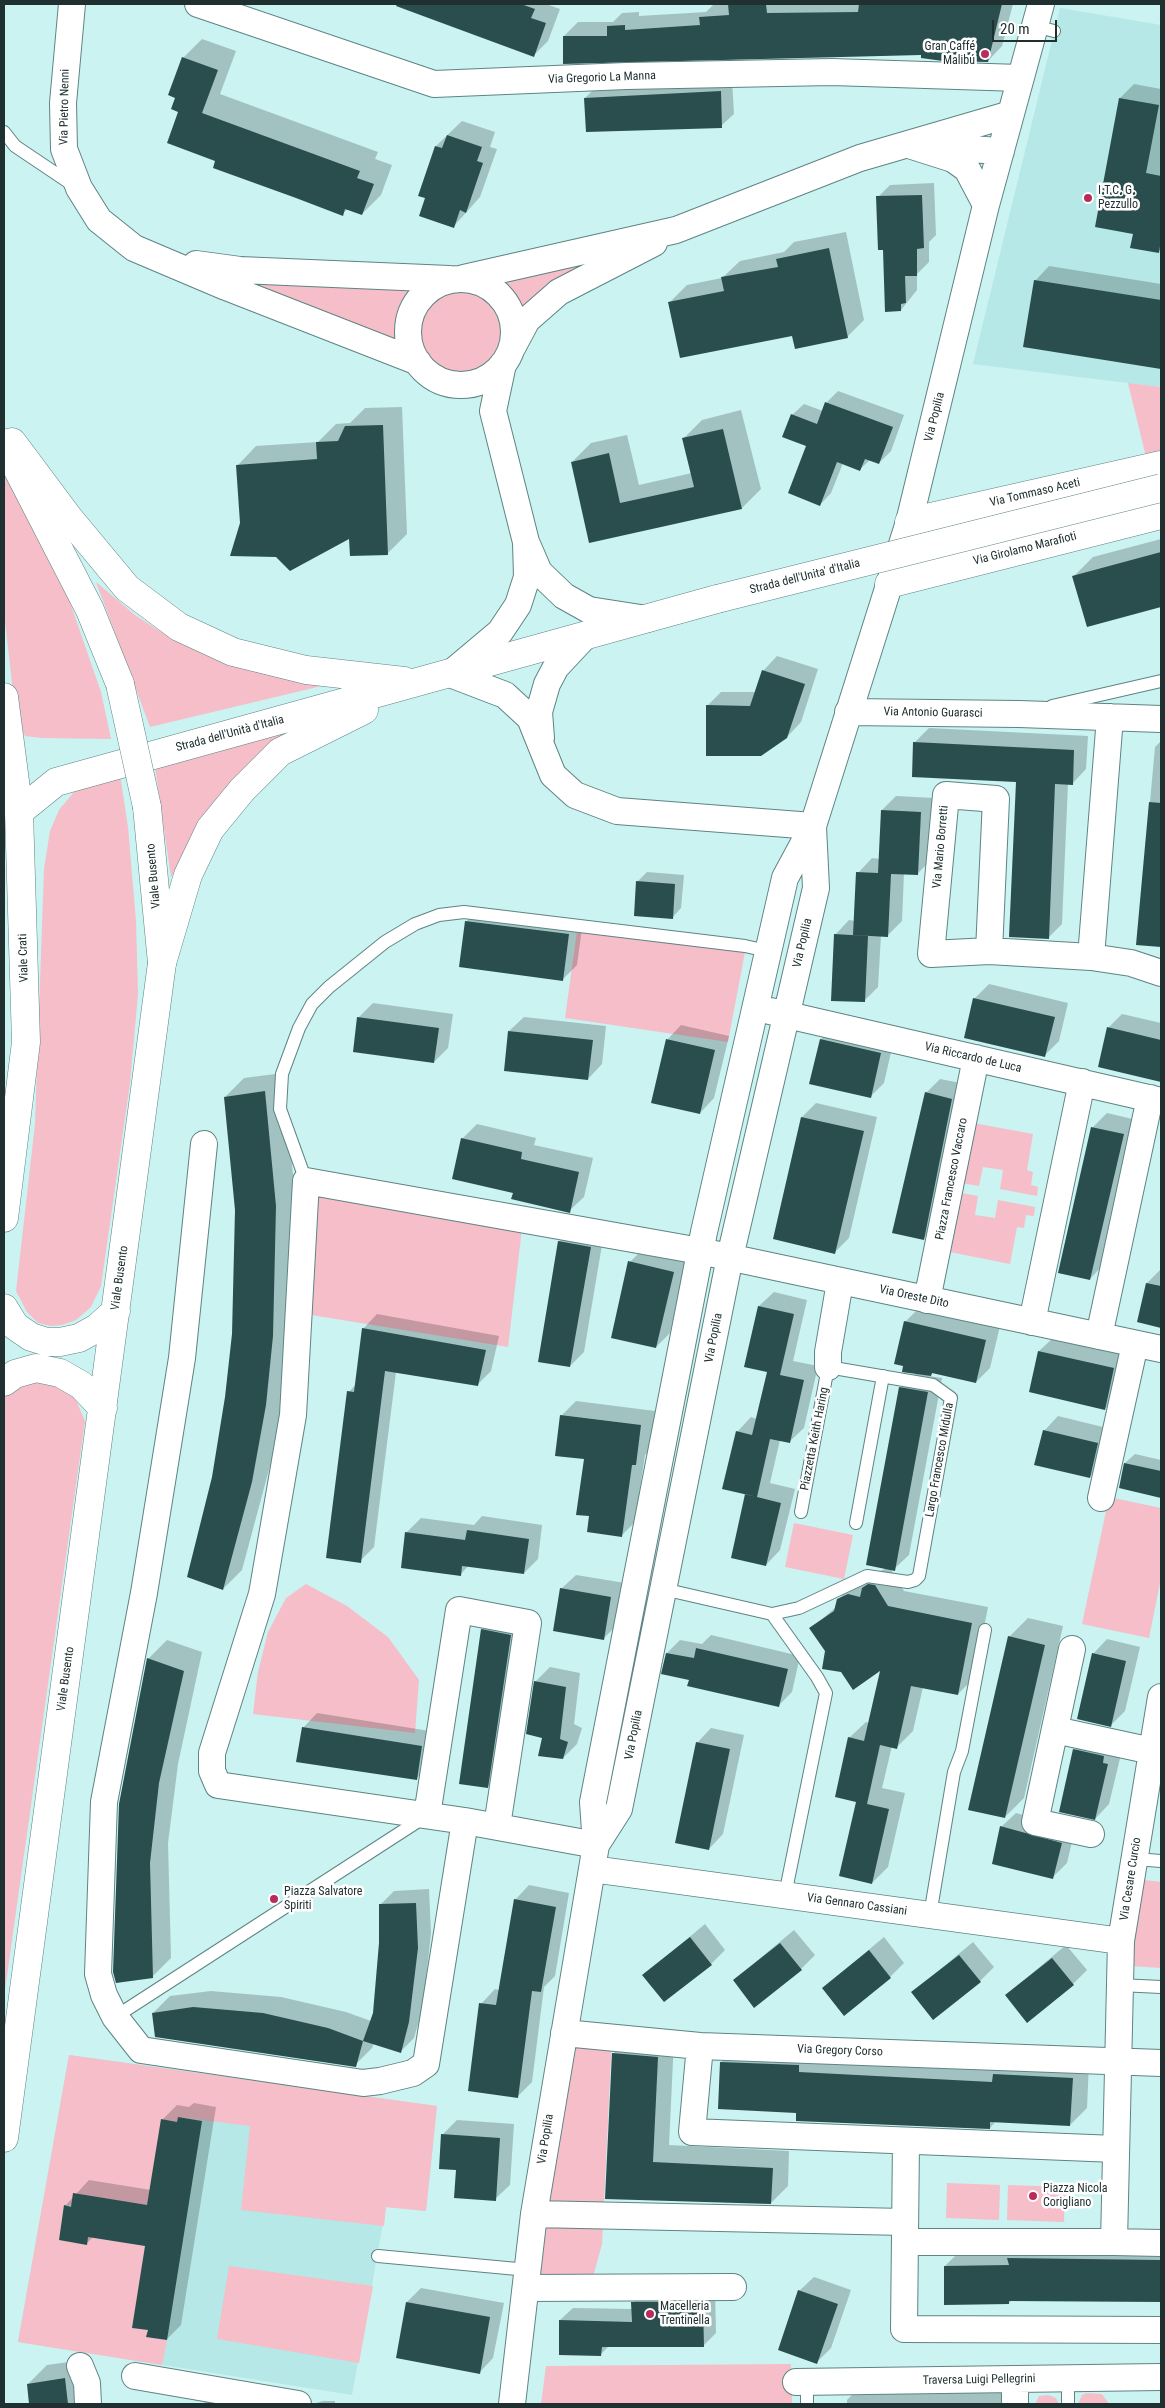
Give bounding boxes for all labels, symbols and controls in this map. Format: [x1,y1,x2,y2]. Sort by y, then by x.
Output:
scale bar [995,10,1060,42]
text: 20 m [1000,20,1030,38]
place label: Gran Caffé Malibú [925,40,975,68]
marker: Gran Caffé Malibú [979,48,991,60]
street label: Via Pietro Nenni [57,69,73,145]
street label: Via Gregorio La Manna [548,69,656,87]
place label: I.T.C. G. Pezzullo [1098,184,1138,212]
marker: I.T.C. G. Pezzullo [1082,192,1094,204]
street label: Via Popilia [922,391,948,443]
street label: Via Tommaso Aceti [988,476,1082,510]
street label: Via Girolamo Marafioti [972,529,1078,569]
street label: Strada dell'Unita' d'Italia [748,556,862,598]
street label: Via Antonio Guarasci [883,705,983,721]
street label: Strada dell'Unità d'Italia [174,713,286,755]
street label: Via Mario Borretti [930,805,952,889]
street label: Viale Busento [144,843,164,909]
street label: Via Popilia [790,917,816,969]
street label: Viale Crati [16,933,32,983]
street label: Via Riccardo de Luca [923,1040,1023,1076]
street label: Piazza Francesco Vaccaro [933,1117,971,1241]
street label: Viale Busento [108,1245,132,1311]
street label: Via Oreste Dito [878,1283,950,1311]
street label: Via Popilia [702,1312,726,1364]
street label: Piazzetta Keith Haring [798,1386,832,1492]
street label: Largo Francesco Midulla [923,1402,957,1518]
street label: Viale Busento [54,1646,78,1712]
street label: Via Popilia [622,1709,646,1761]
street label: Via Cesare Curcio [1117,1836,1145,1922]
place label: Piazza Salvatore Spiriti [284,1885,362,1913]
street label: Via Gennaro Cassiani [806,1891,908,1919]
marker: Piazza Salvatore Spiriti [268,1893,280,1905]
street label: Via Gregory Corso [797,2042,883,2060]
street label: Via Popilia [535,2113,557,2165]
place label: Piazza Nicola Corigliano [1043,2182,1107,2210]
marker: Piazza Nicola Corigliano [1027,2190,1039,2202]
place label: Macelleria Trentinella [660,2300,710,2328]
marker: Macelleria Trentinella [644,2308,656,2320]
street label: Traversa Luigi Pellegrini [922,2372,1036,2388]

